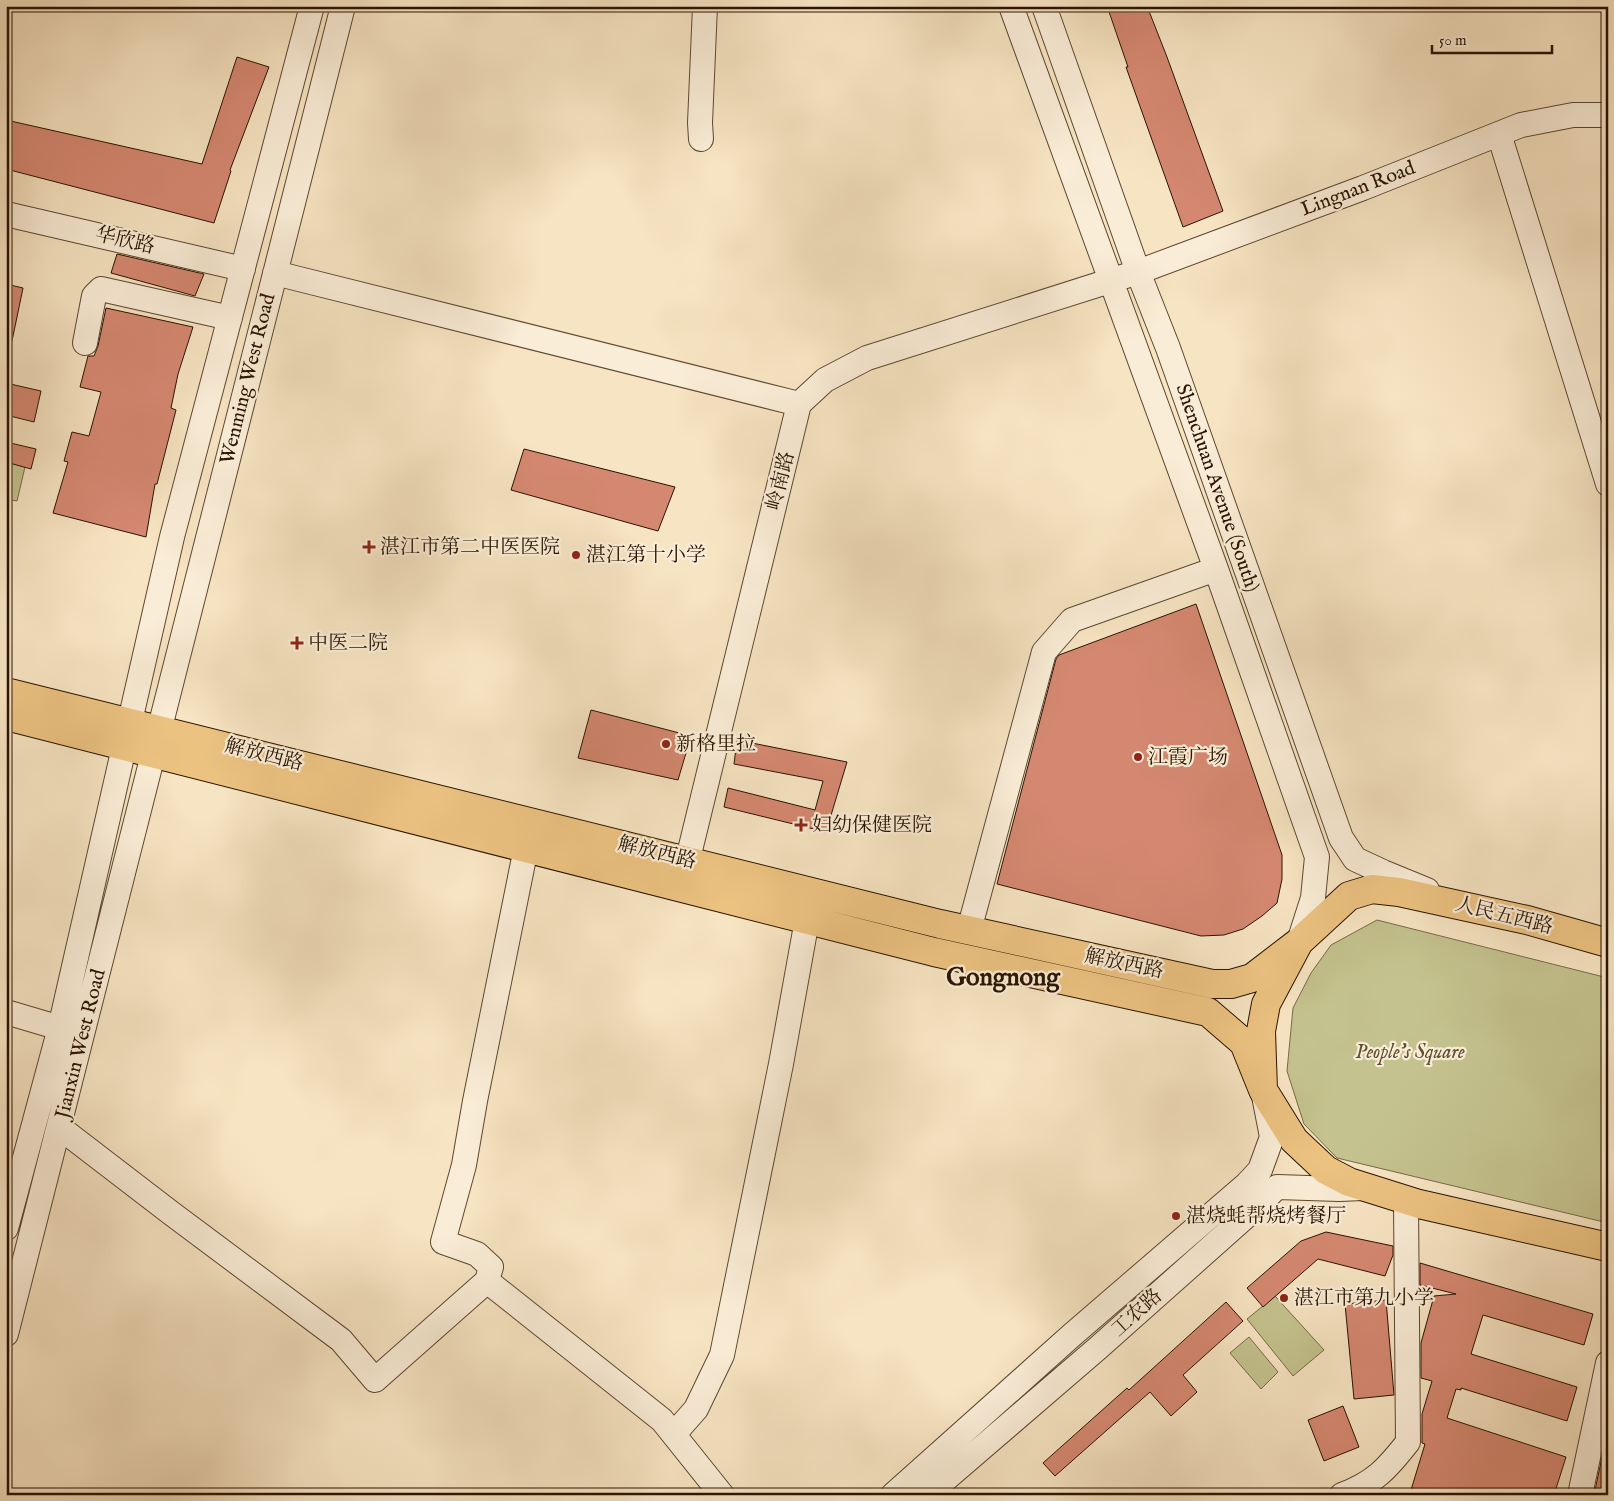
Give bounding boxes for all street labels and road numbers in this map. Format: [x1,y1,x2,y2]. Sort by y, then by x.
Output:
street label: Lingnan Road [1297,156,1419,222]
street label: 华欣路 [93,222,157,260]
street label: Wenming West Road [215,291,281,467]
street label: Shenchuan Avenue (South) [1170,381,1264,595]
street label: 岭南路 [762,449,800,513]
street label: 解放西路 [222,733,306,777]
street label: 解放西路 [615,831,699,875]
street label: 人民五西路 [1452,892,1556,940]
street label: 解放西路 [1082,943,1166,985]
street label: Jianxin West Road [50,966,112,1123]
street label: 工农路 [1106,1284,1168,1342]

